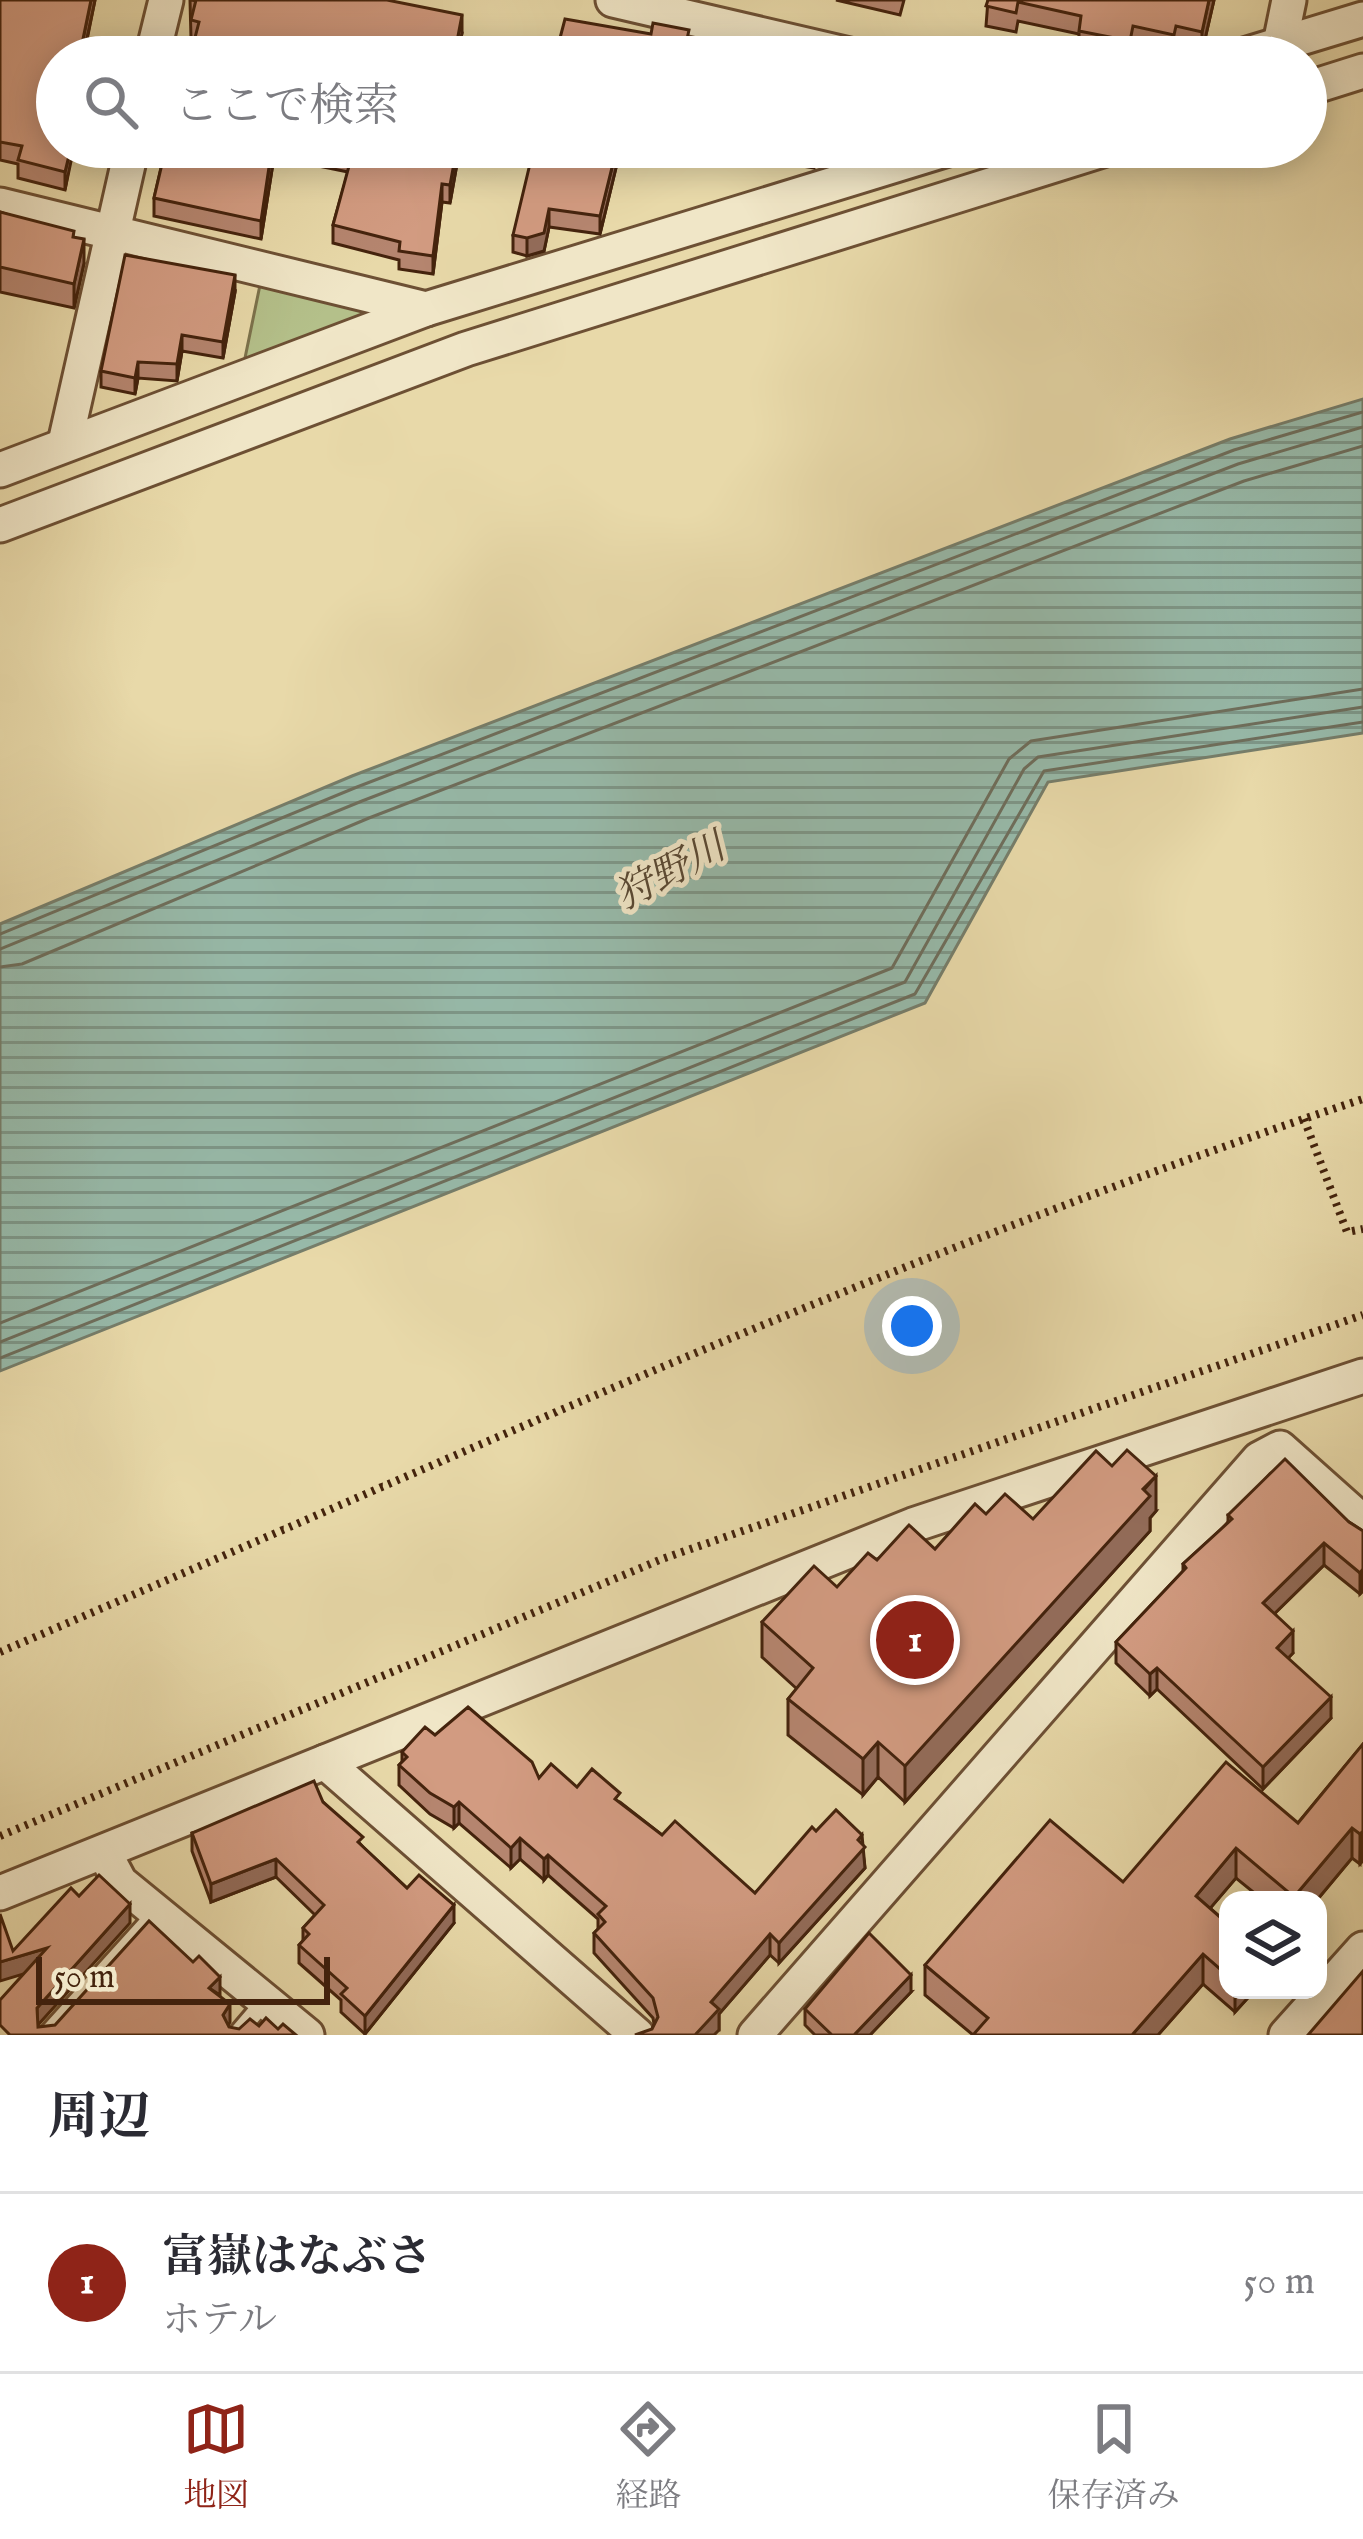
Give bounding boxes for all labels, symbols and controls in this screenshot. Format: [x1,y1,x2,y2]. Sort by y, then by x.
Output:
search box [36,36,1327,168]
icon: search [78,69,144,135]
text: ここで検索 [174,79,399,136]
water label: 狩野川 [608,822,738,922]
your location [882,1296,942,1356]
pin: 1 [876,1595,954,1685]
map controls [1219,1891,1327,1999]
button: layers [1219,1891,1327,1999]
scale bar [36,1951,330,2004]
text: 50 m [54,1957,115,1999]
text: 周辺 [48,2087,150,2152]
text: 富嶽はなぶさ [162,2230,432,2287]
text: 1 [80,2258,94,2307]
text: 50 m [1243,2258,1315,2307]
text: ホテル [162,2297,277,2346]
tab: 地図 [183,2396,249,2518]
tab: 経路 [615,2396,681,2518]
tab: 保存済み [1048,2396,1180,2518]

